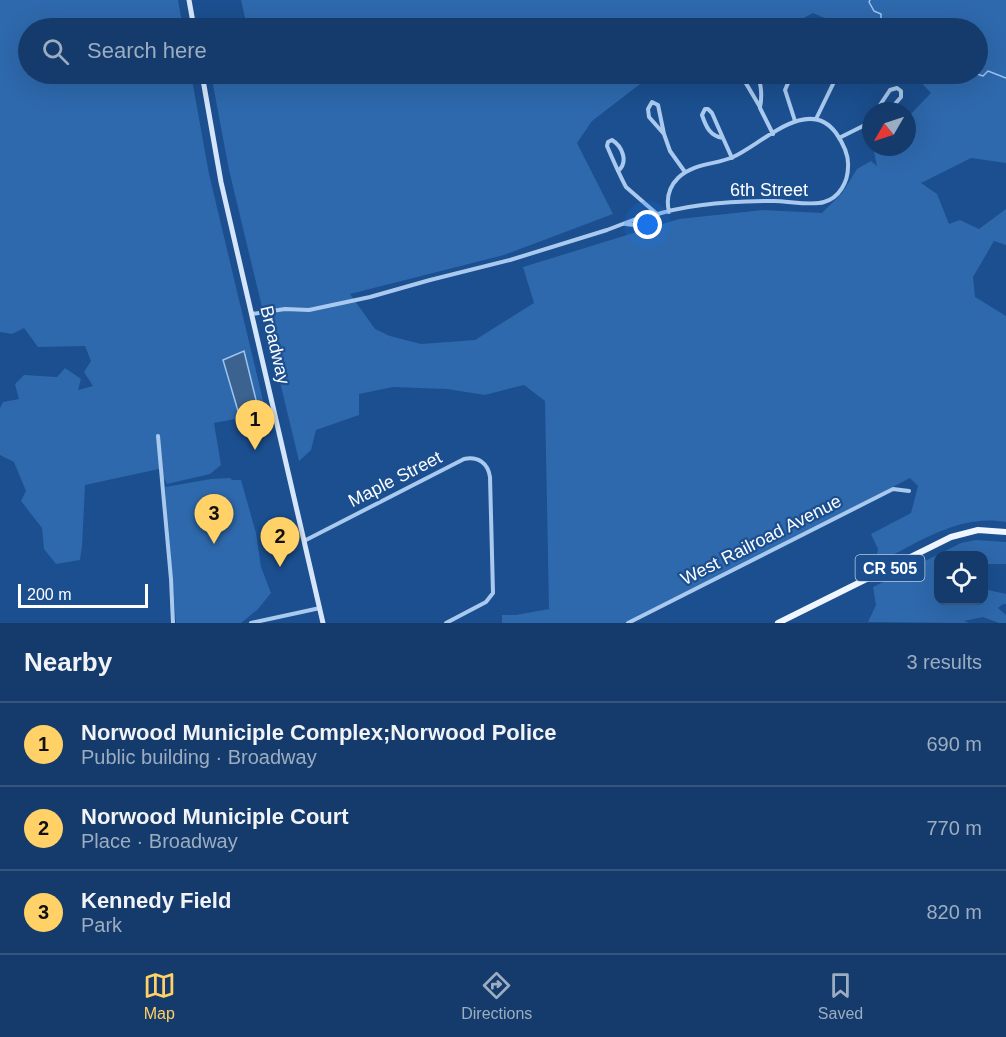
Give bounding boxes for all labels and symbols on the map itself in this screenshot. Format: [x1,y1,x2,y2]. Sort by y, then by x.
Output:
north arrow [862,102,916,156]
street label: 6th Street [730,180,808,200]
your location [633,210,662,239]
street label: Broadway [256,304,294,386]
pin: 1 [236,400,274,450]
street label: Maple Street [345,447,445,511]
street label: West Railroad Avenue [677,491,845,589]
pin: 3 [194,494,234,544]
pin: 2 [260,518,300,567]
road number: CR 505 [856,555,924,581]
scale bar [18,581,148,608]

